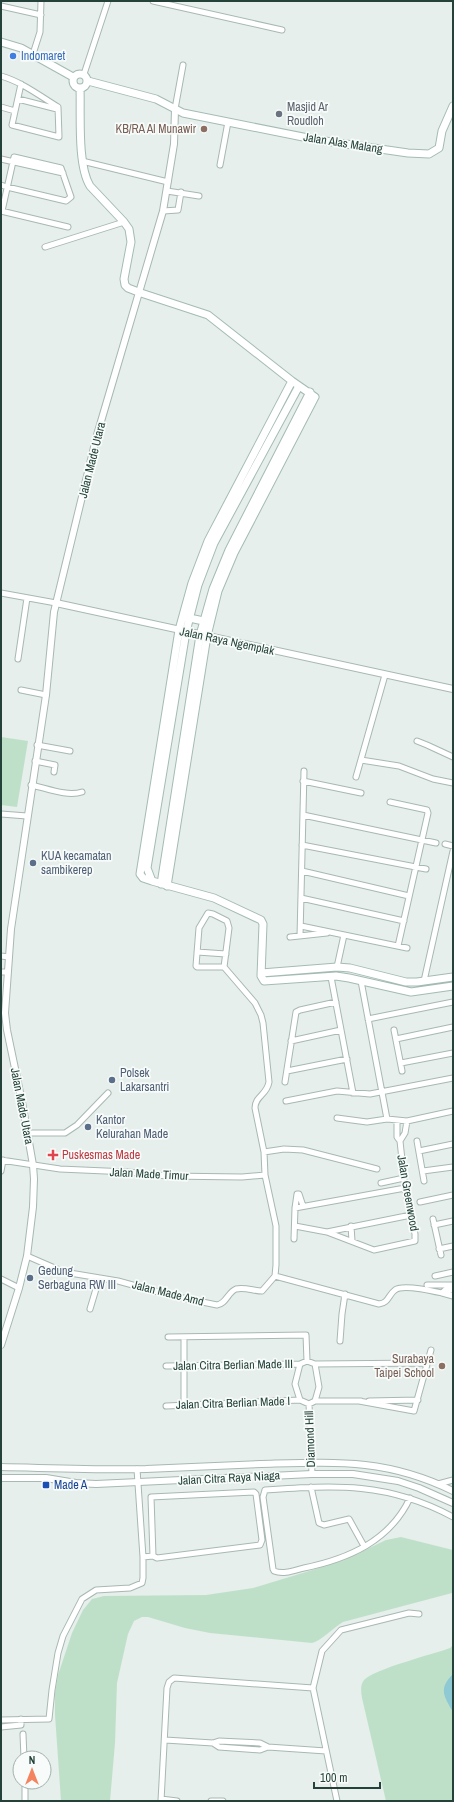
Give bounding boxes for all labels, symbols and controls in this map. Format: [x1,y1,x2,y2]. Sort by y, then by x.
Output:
place label: Indomaret [21,48,66,64]
marker: Indomaret [8,51,18,61]
place label: Masjid Ar Roudloh [287,99,329,129]
marker: Masjid Ar Roudloh [274,109,284,119]
place label: KB/RA Al Munawir [116,121,197,137]
marker: KB/RA Al Munawir [199,124,209,134]
street label: Jalan Alas Malang [302,129,384,157]
street label: Jalan Made Utara [75,420,109,500]
street label: Jalan Raya Ngemplak [178,623,276,659]
place label: KUA kecamatan sambikerep [41,848,112,878]
marker: KUA kecamatan sambikerep [28,858,38,868]
place label: Polsek Lakarsantri [120,1065,169,1095]
street label: Jalan Made Utara [7,1066,37,1146]
marker: Polsek Lakarsantri [107,1075,117,1085]
place label: Kantor Kelurahan Made [96,1112,168,1142]
marker: Kantor Kelurahan Made [83,1122,93,1132]
place label: Puskesmas Made [62,1147,140,1163]
marker: Puskesmas Made [47,1149,59,1161]
street label: Jalan Greenwood [393,1154,423,1232]
street label: Jalan Made Timur [109,1164,190,1184]
place label: Gedung Serbaguna RW III [38,1263,116,1293]
marker: Gedung Serbaguna RW III [25,1273,35,1283]
street label: Jalan Made Amd [131,1276,205,1310]
place label: Surabaya Taipei School [374,1351,435,1381]
street label: Jalan Citra Berlian Made III [173,1356,293,1374]
marker: Surabaya Taipei School [437,1361,447,1371]
street label: Jalan Citra Berlian Made I [176,1393,290,1413]
street label: Diamond Hill [301,1410,319,1468]
street label: Jalan Citra Raya Niaga [178,1467,281,1489]
place label: Made A [54,1477,88,1493]
marker: Made A [41,1480,51,1490]
north arrow [12,1750,52,1790]
text: N [29,1753,35,1767]
scale bar [314,1764,380,1790]
text: 100 m [320,1770,347,1786]

